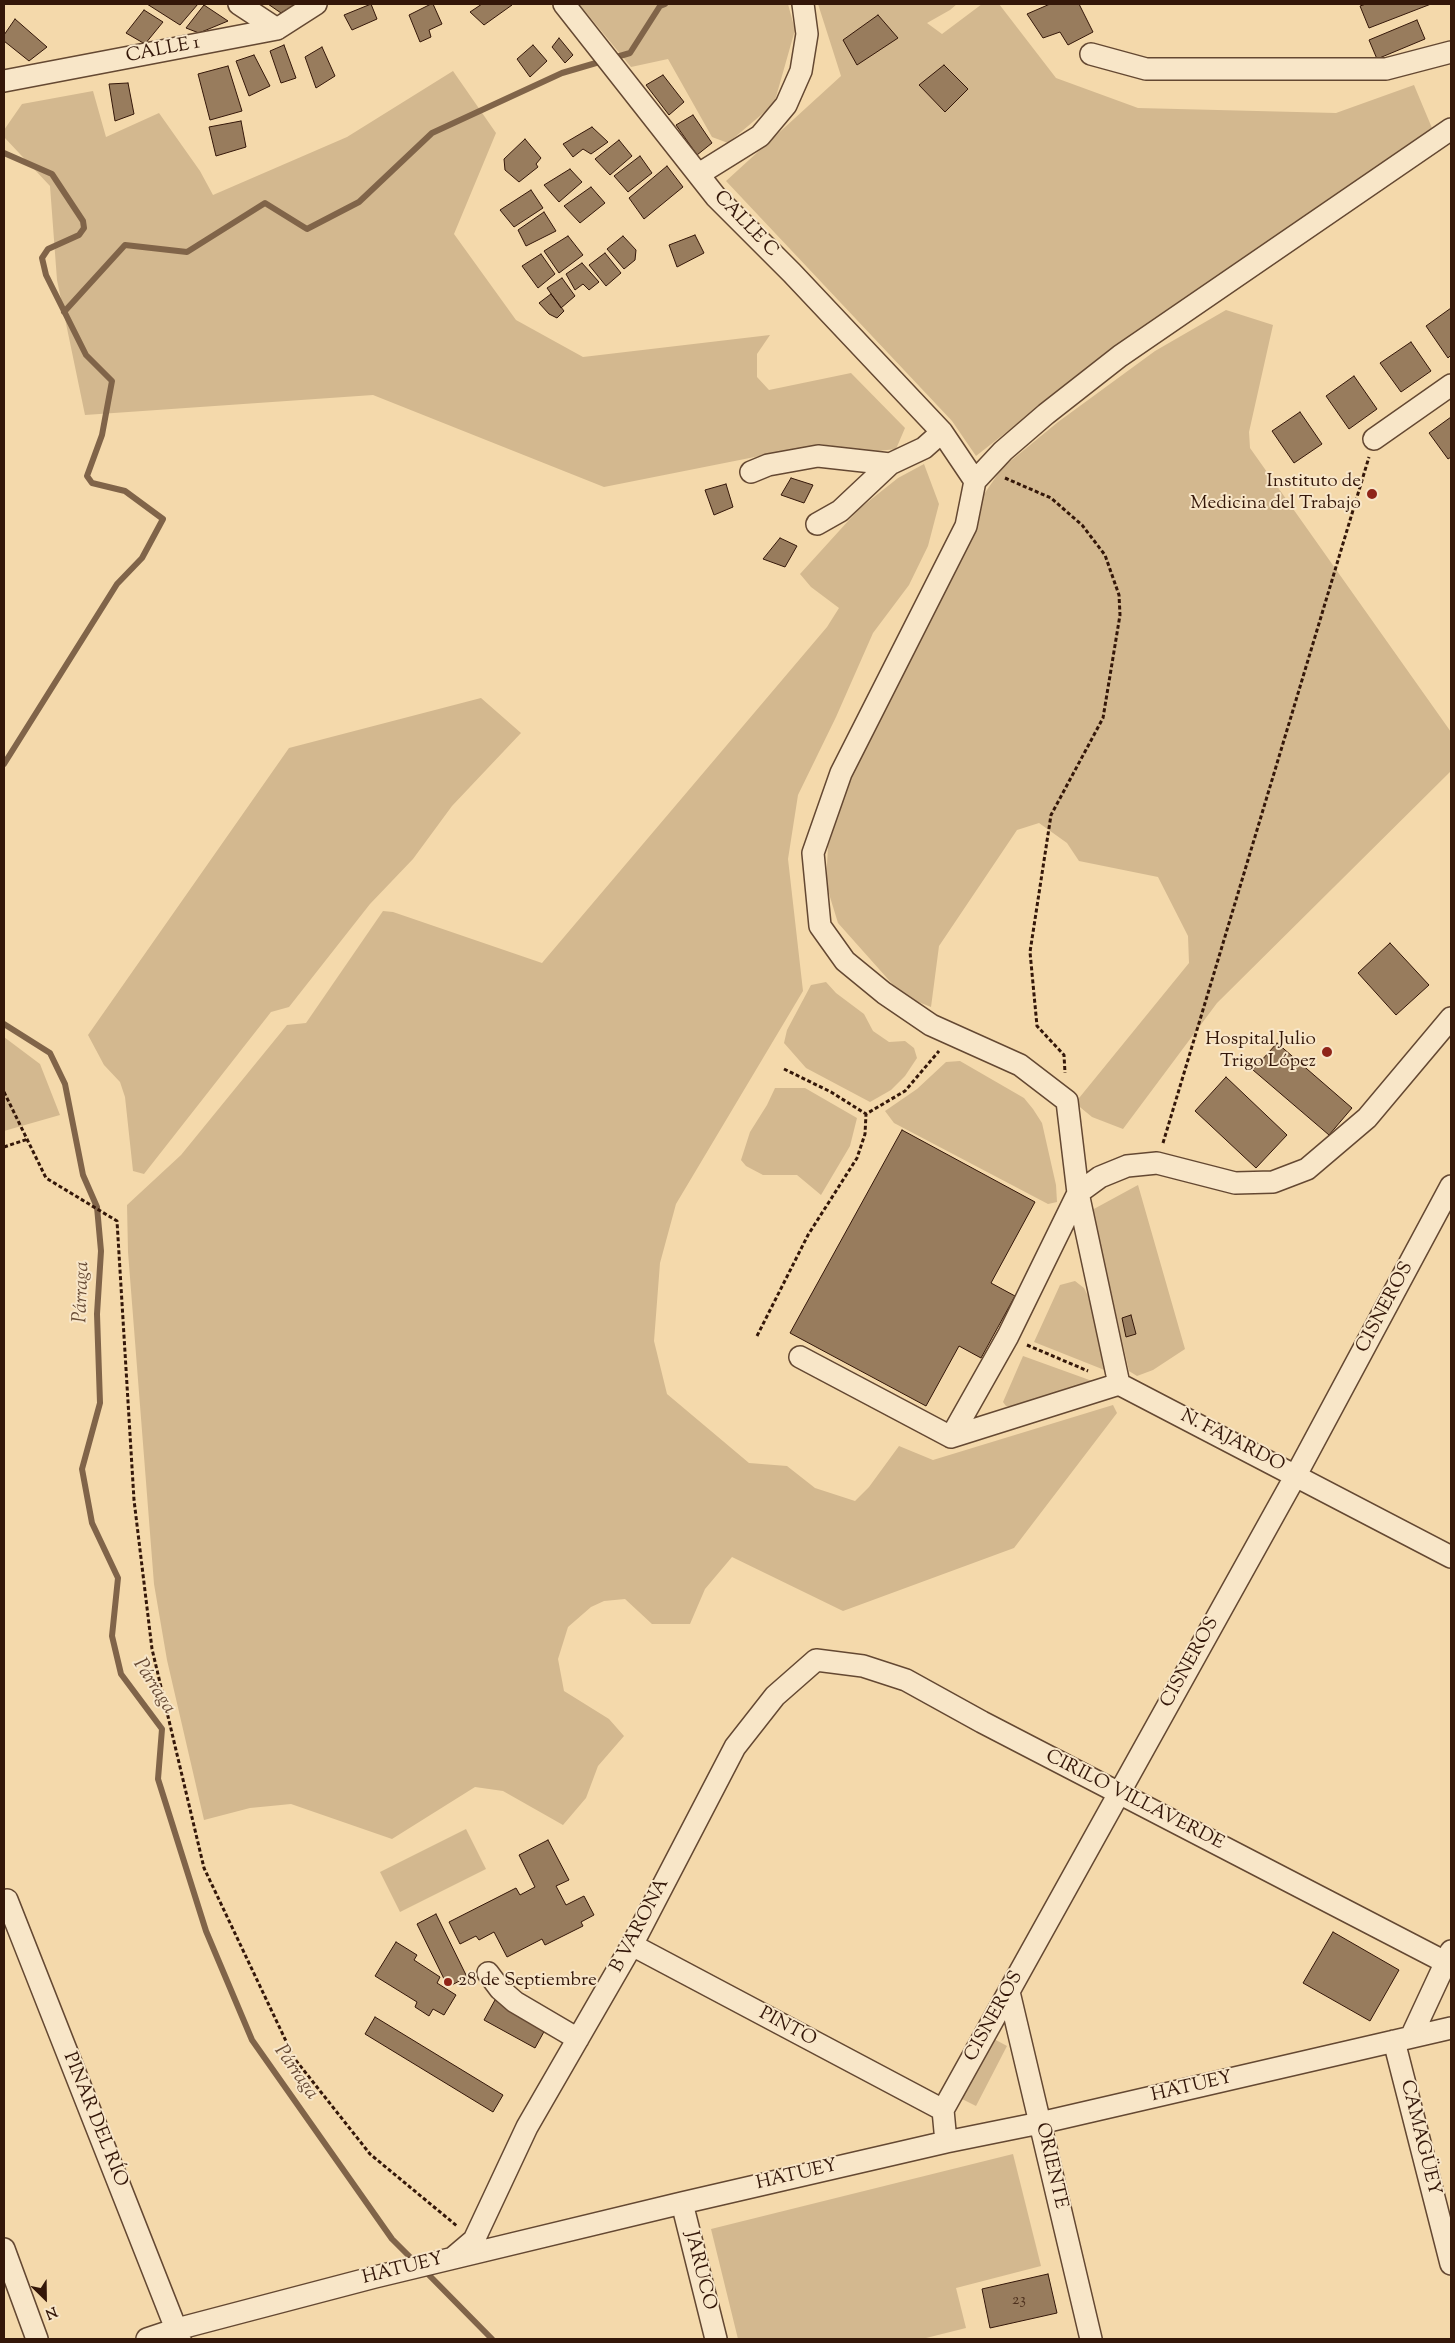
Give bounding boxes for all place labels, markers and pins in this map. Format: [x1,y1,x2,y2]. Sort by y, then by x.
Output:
place label: Instituto de Medicina del Trabajo [1190,472,1361,516]
marker: Instituto de Medicina del Trabajo [1365,487,1379,501]
place label: Hospital Julio Trigo López [1205,1030,1316,1074]
marker: Hospital Julio Trigo López [1320,1045,1334,1059]
place label: 28 de Septiembre [458,1971,597,1993]
marker: 28 de Septiembre [442,1976,454,1988]

